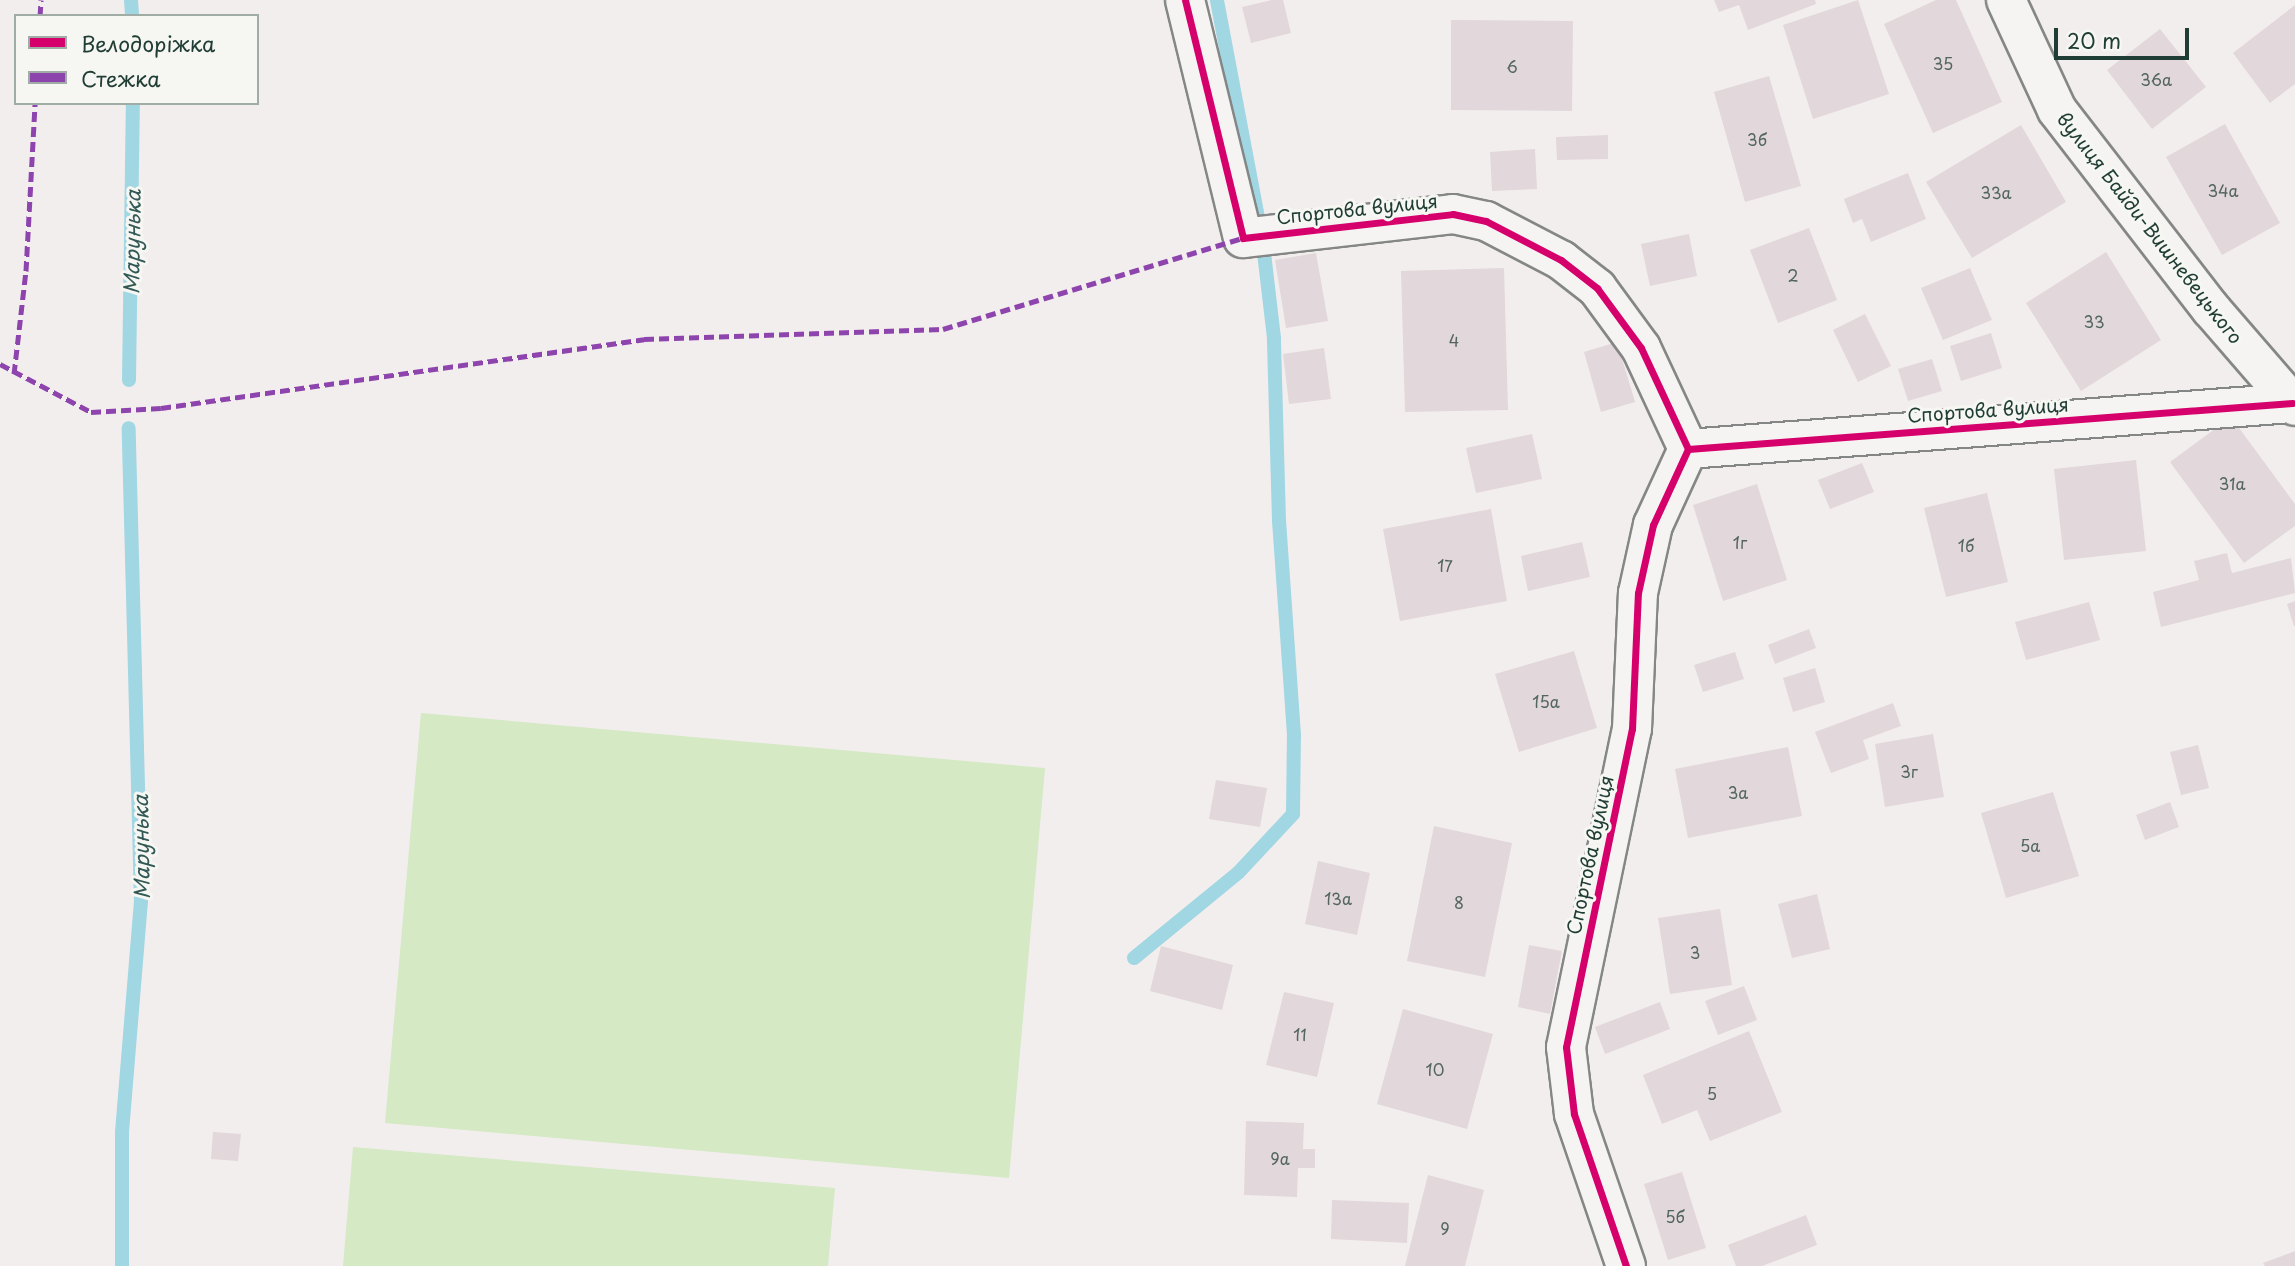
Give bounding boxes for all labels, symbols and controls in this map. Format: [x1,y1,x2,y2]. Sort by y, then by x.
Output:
legend [14,14,259,105]
scale bar [2057,14,2192,58]
text: 20 m [2067,24,2121,56]
text: Велодоріжка [81,27,215,59]
house number: 35 [1933,53,1953,73]
house number: 6 [1506,56,1518,76]
text: Стежка [81,62,161,94]
house number: 36а [2140,69,2172,89]
street label: вулиця Байди-Вишневецького [2052,108,2248,348]
house number: 3б [1747,129,1767,149]
house number: 34а [2207,180,2239,200]
house number: 33а [1981,182,2011,202]
water label: Марунька [117,189,145,295]
street label: Спортова вулиця [1275,189,1439,229]
house number: 2 [1787,265,1799,285]
house number: 33 [2083,311,2105,331]
house number: 4 [1449,330,1459,350]
street label: Спортова вулиця [1906,393,2070,427]
house number: 31а [2219,473,2245,493]
house number: 1г [1733,532,1747,552]
house number: 1б [1958,535,1974,555]
house number: 17 [1437,555,1453,575]
house number: 15а [1532,691,1560,711]
house number: 3г [1900,761,1918,781]
street label: Спортова вулиця [1562,773,1618,937]
house number: 3а [1728,782,1748,802]
water label: Марунька [126,794,154,900]
house number: 5а [2020,835,2040,855]
house number: 13а [1324,888,1352,908]
house number: 8 [1454,892,1464,912]
house number: 3 [1690,942,1700,962]
house number: 11 [1293,1024,1307,1044]
house number: 10 [1426,1059,1444,1079]
house number: 5 [1707,1083,1717,1103]
house number: 9а [1270,1148,1290,1168]
house number: 5б [1665,1206,1685,1226]
house number: 9 [1440,1218,1450,1238]

